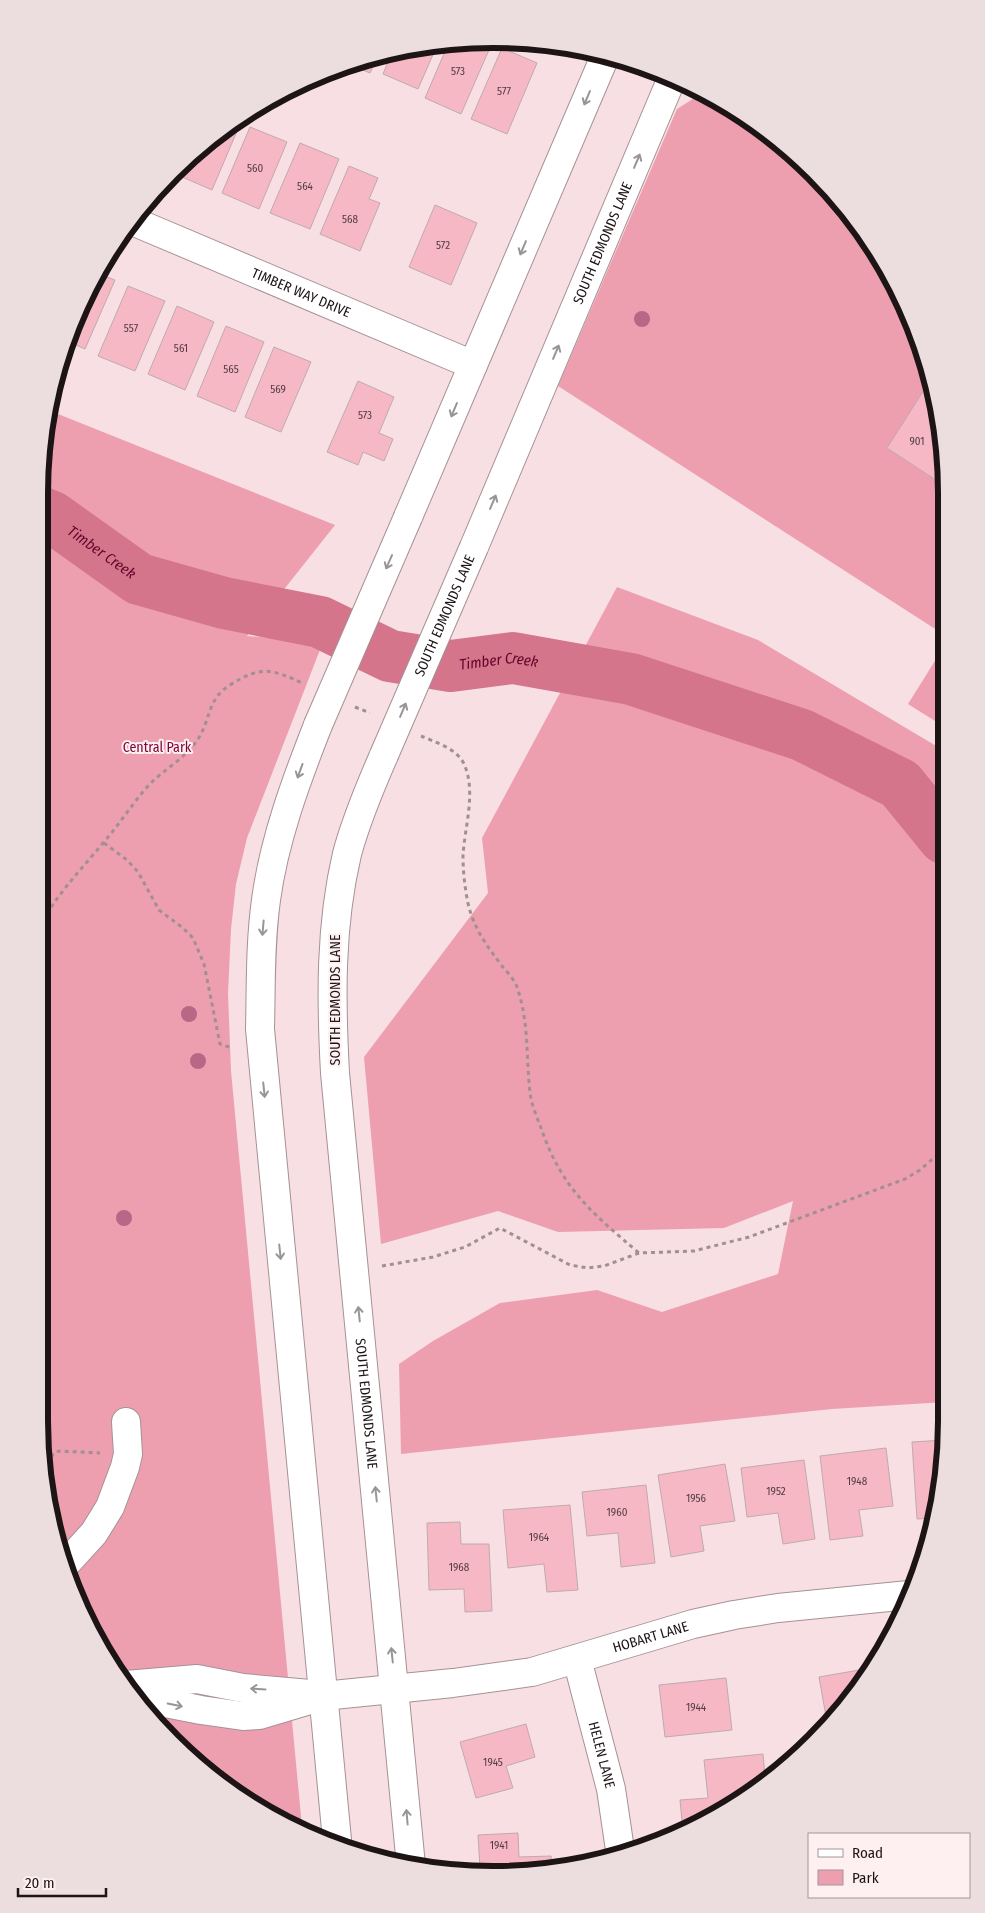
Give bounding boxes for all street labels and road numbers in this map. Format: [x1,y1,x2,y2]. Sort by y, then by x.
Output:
street label: SOUTH EDMONDS LANE [569,179,636,307]
street label: TIMBER WAY DRIVE [249,264,354,321]
street label: SOUTH EDMONDS LANE [411,552,478,679]
street label: SOUTH EDMONDS LANE [327,934,344,1065]
street label: SOUTH EDMONDS LANE [352,1338,381,1470]
street label: HOBART LANE [611,1617,691,1656]
street label: HELEN LANE [585,1720,619,1790]

